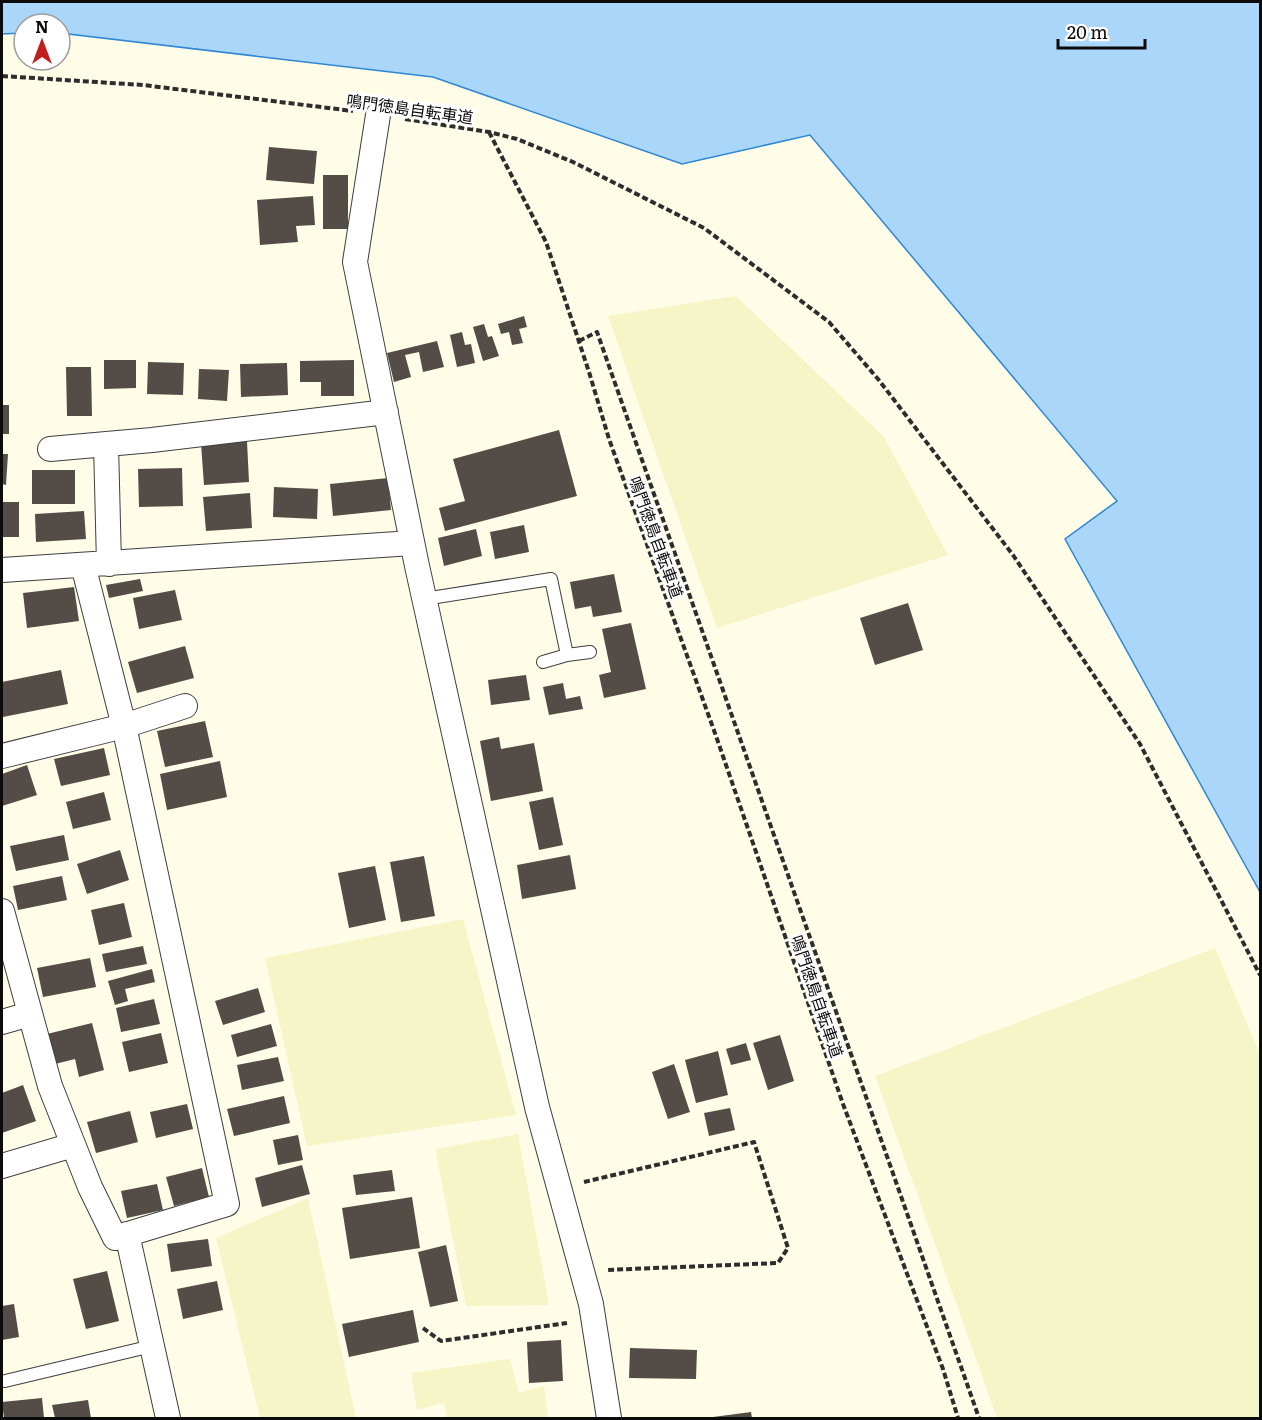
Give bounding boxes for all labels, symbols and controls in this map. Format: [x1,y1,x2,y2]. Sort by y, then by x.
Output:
north arrow [12,12,72,72]
scale bar [1058,12,1145,50]
text: N [35,14,49,38]
text: 20 m [1067,18,1108,45]
street label: 鳴門徳島自転車道 [345,87,475,129]
street label: 鳴門徳島自転車道 [624,473,690,601]
street label: 鳴門徳島自転車道 [786,932,850,1060]

